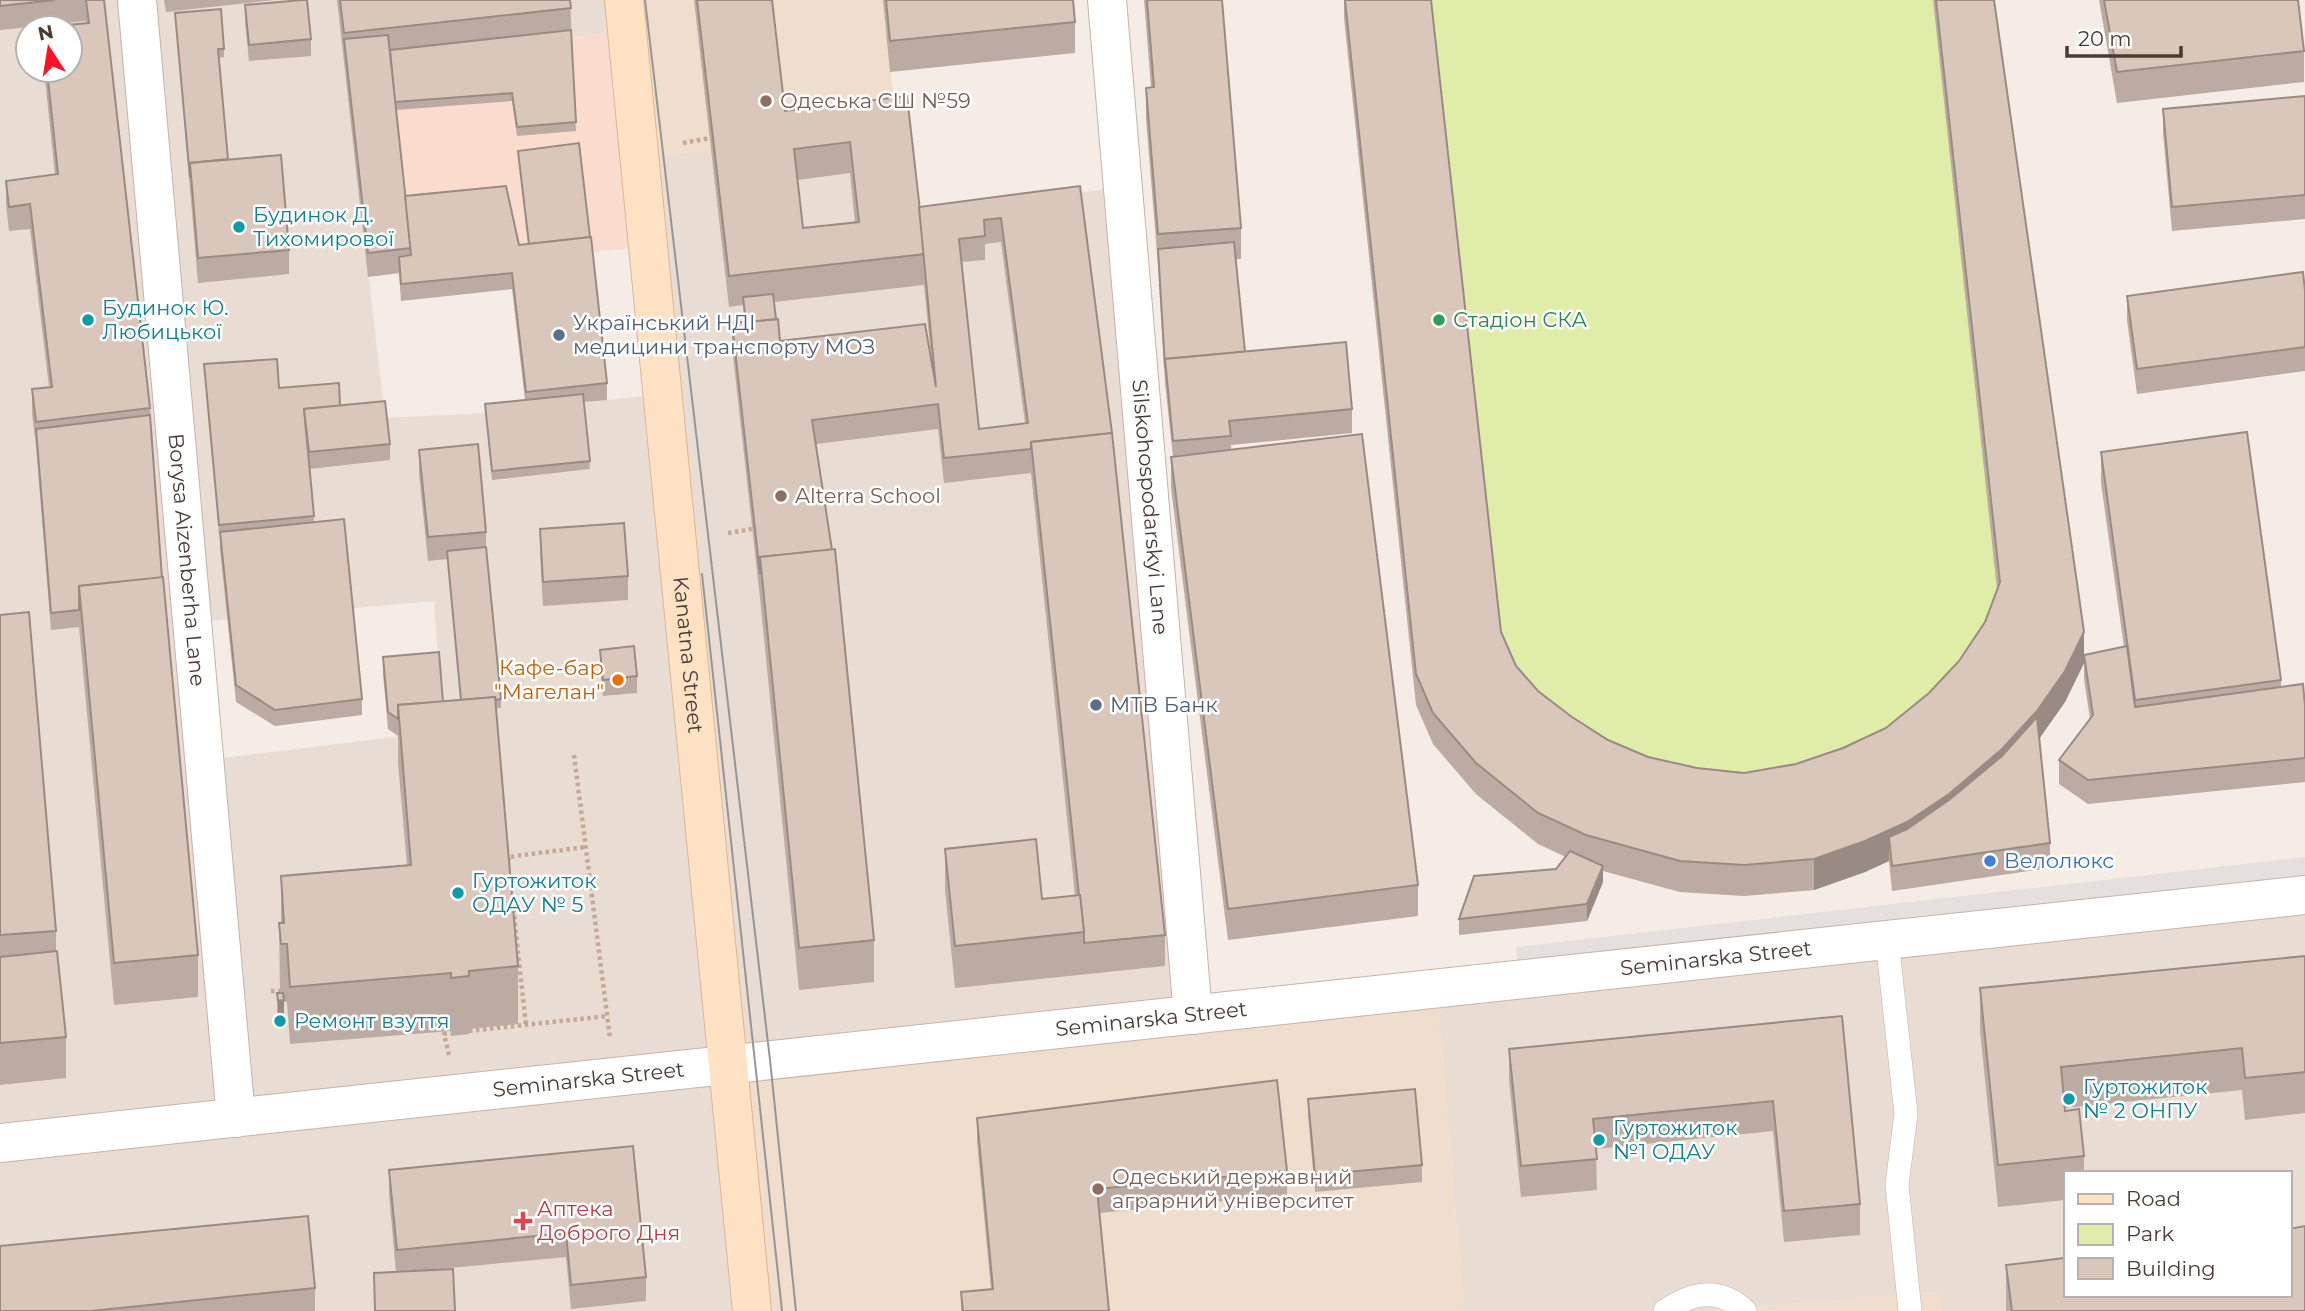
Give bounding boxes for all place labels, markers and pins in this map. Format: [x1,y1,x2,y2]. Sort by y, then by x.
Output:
place label: Одеська CШ №59 [780,88,971,113]
marker: Одеська CШ №59 [758,93,774,109]
place label: Будинок Д. Тихомирової [253,202,394,251]
marker: Будинок Д. Тихомирової [231,219,247,235]
place label: Будинок Ю. Любицької [102,295,228,344]
place label: Стадіон СКА [1453,307,1587,332]
place label: Український НДІ медицини транспорту МОЗ [573,310,875,359]
marker: Будинок Ю. Любицької [80,312,96,328]
marker: Стадіон СКА [1431,312,1447,328]
marker: Український НДІ медицини транспорту МОЗ [551,327,567,343]
place label: Alterra School [795,483,941,508]
marker: Alterra School [773,488,789,504]
place label: Кафе-бар "Магелан" [494,655,604,704]
marker: Кафе-бар "Магелан" [610,672,626,688]
place label: МТВ Банк [1110,692,1218,717]
marker: МТВ Банк [1088,697,1104,713]
place label: Велолюкс [2004,848,2114,873]
marker: Велолюкс [1982,853,1998,869]
place label: Гуртожиток ОДАУ № 5 [472,868,596,917]
marker: Гуртожиток ОДАУ № 5 [450,885,466,901]
place label: Ремонт взуття [294,1008,449,1033]
marker: Ремонт взуття [272,1013,288,1029]
place label: Гуртожиток № 2 ОНПУ [2083,1074,2207,1123]
marker: Гуртожиток № 2 ОНПУ [2061,1091,2077,1107]
place label: Гуртожиток №1 ОДАУ [1613,1115,1737,1164]
marker: Гуртожиток №1 ОДАУ [1591,1132,1607,1148]
place label: Одеський державний аграрний університет [1112,1164,1354,1213]
marker: Одеський державний аграрний університет [1090,1181,1106,1197]
place label: Аптека Доброго Дня [537,1196,680,1245]
marker: Аптека Доброго Дня [515,1213,531,1229]

